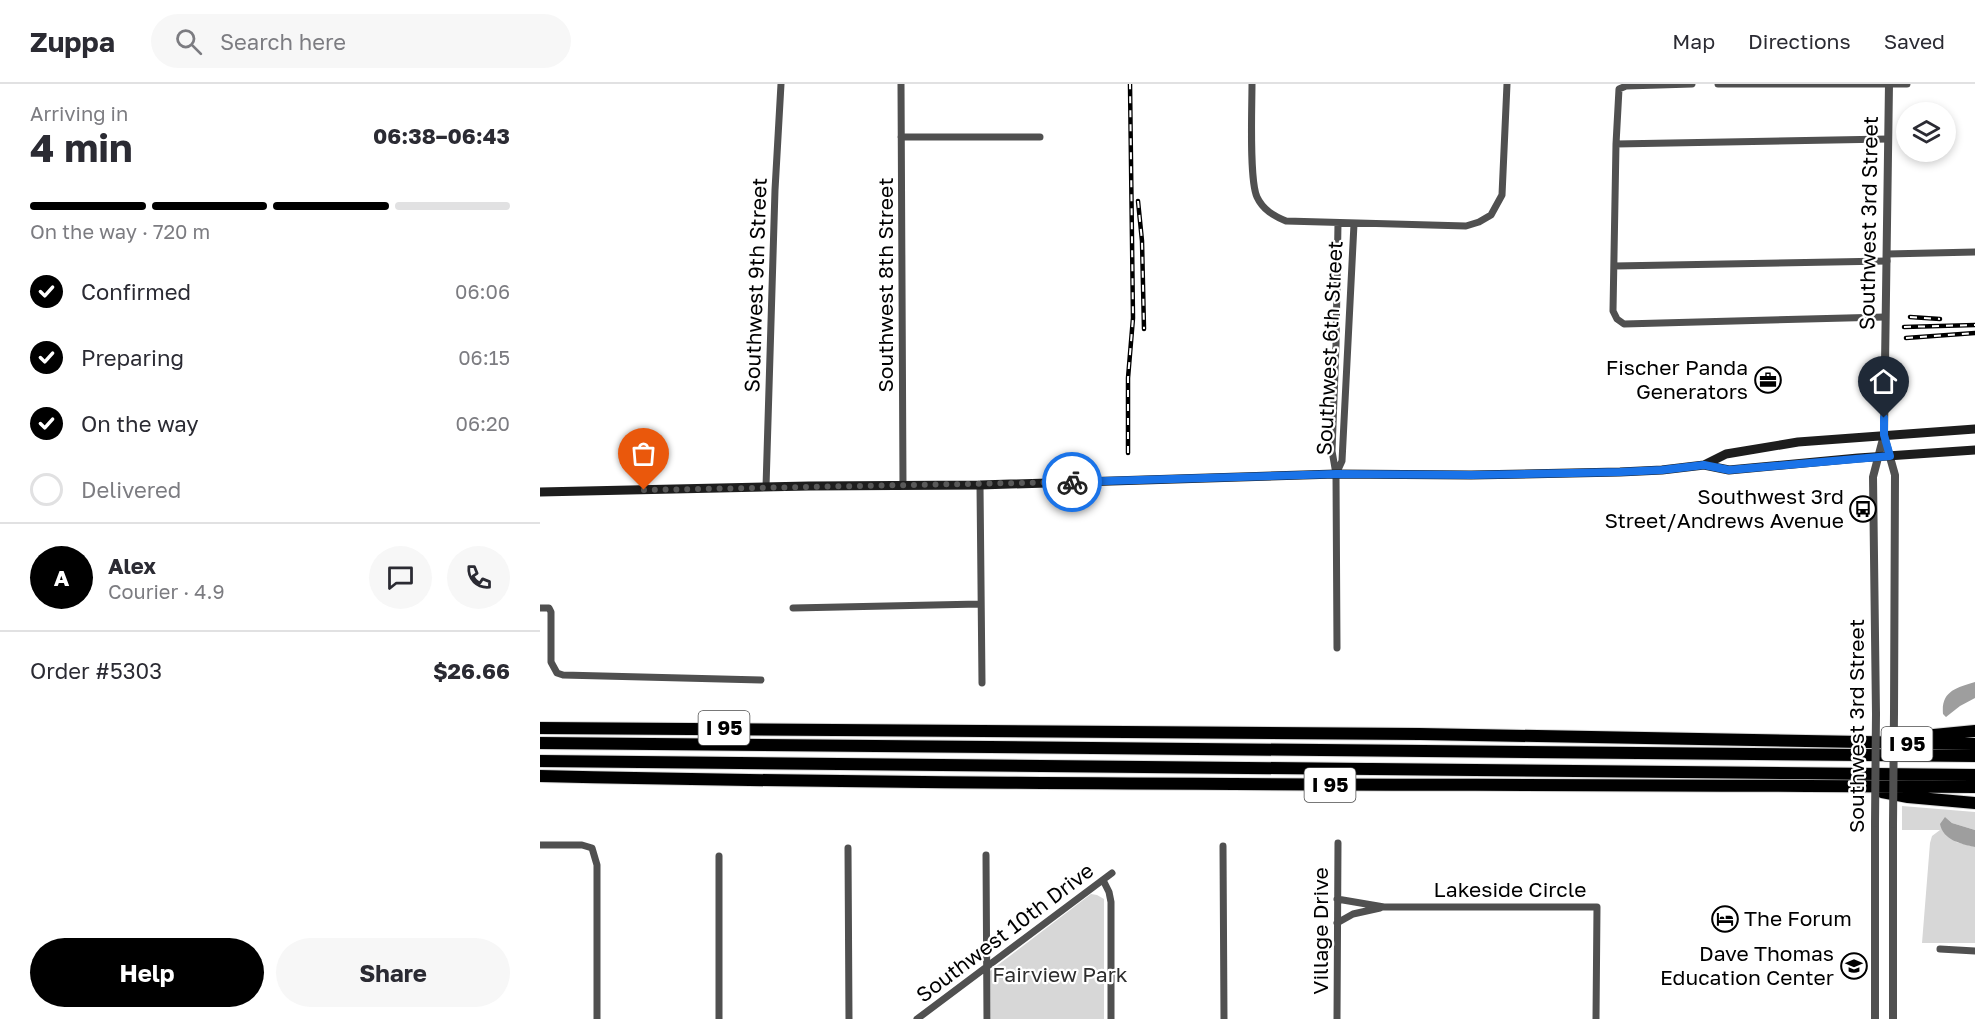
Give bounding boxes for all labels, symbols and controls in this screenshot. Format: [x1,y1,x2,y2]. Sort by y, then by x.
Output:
search box [151,14,571,68]
text: Zuppa [30,25,115,58]
icon: search [172,25,205,58]
text: Search here [220,28,346,55]
text: Map [1672,28,1715,54]
text: Directions [1748,28,1851,54]
text: Saved [1884,28,1945,54]
text: Arriving in [30,101,128,125]
map controls [1896,102,1956,162]
button: layers [1896,102,1956,162]
street label: Southwest 3rd Street [1853,116,1883,330]
text: 06:38–06:43 [373,122,510,149]
text: 4 min [30,124,133,171]
street label: Southwest 9th Street [738,177,772,393]
street label: Southwest 8th Street [872,177,898,393]
text: On the way · 720 m [30,219,210,243]
street label: Southwest 6th Street [1310,240,1348,456]
icon: check [30,275,63,308]
text: Confirmed [81,278,191,305]
text: 06:06 [455,279,510,303]
icon: check [30,341,63,374]
text: Preparing [81,344,184,371]
text: 06:15 [458,345,510,369]
place label: Fischer Panda Generators [1606,354,1748,404]
pin [1858,356,1909,418]
office icon: Fischer Panda Generators [1753,365,1783,395]
icon: home [1867,365,1900,398]
icon: check [30,407,63,440]
text: On the way [81,410,199,437]
text: 06:20 [456,411,510,435]
pin [618,428,669,490]
icon: bag [627,437,660,470]
courier [1042,452,1102,512]
icon: bike [1056,466,1089,499]
text: Delivered [81,476,181,503]
place label: Southwest 3rd Street/Andrews Avenue [1604,483,1844,533]
bus stop icon: Southwest 3rd Street/Andrews Avenue [1848,494,1878,524]
button: chat [369,546,432,609]
button: phone [447,546,510,609]
text: Alex [108,552,156,579]
text: A [54,564,69,591]
text: Courier · 4.9 [108,579,225,603]
street label: Southwest 3rd Street [1843,619,1869,833]
text: Order #5303 [30,657,162,684]
text: $26.66 [433,657,510,684]
road number: I 95 [698,711,750,745]
road number: I 95 [1882,727,1932,761]
road number: I 95 [1304,768,1356,802]
street label: Southwest 10th Drive [911,857,1098,1007]
street label: Village Drive [1307,867,1333,995]
street label: Lakeside Circle [1434,876,1586,902]
hotel icon: The Forum [1710,904,1740,934]
place label: The Forum [1744,905,1852,931]
button: Help [30,938,264,1007]
button: Share [276,938,510,1007]
place label: Dave Thomas Education Center [1660,940,1834,990]
school or university icon: Dave Thomas Education Center [1839,951,1869,981]
park label: Fairview Park [992,961,1128,987]

